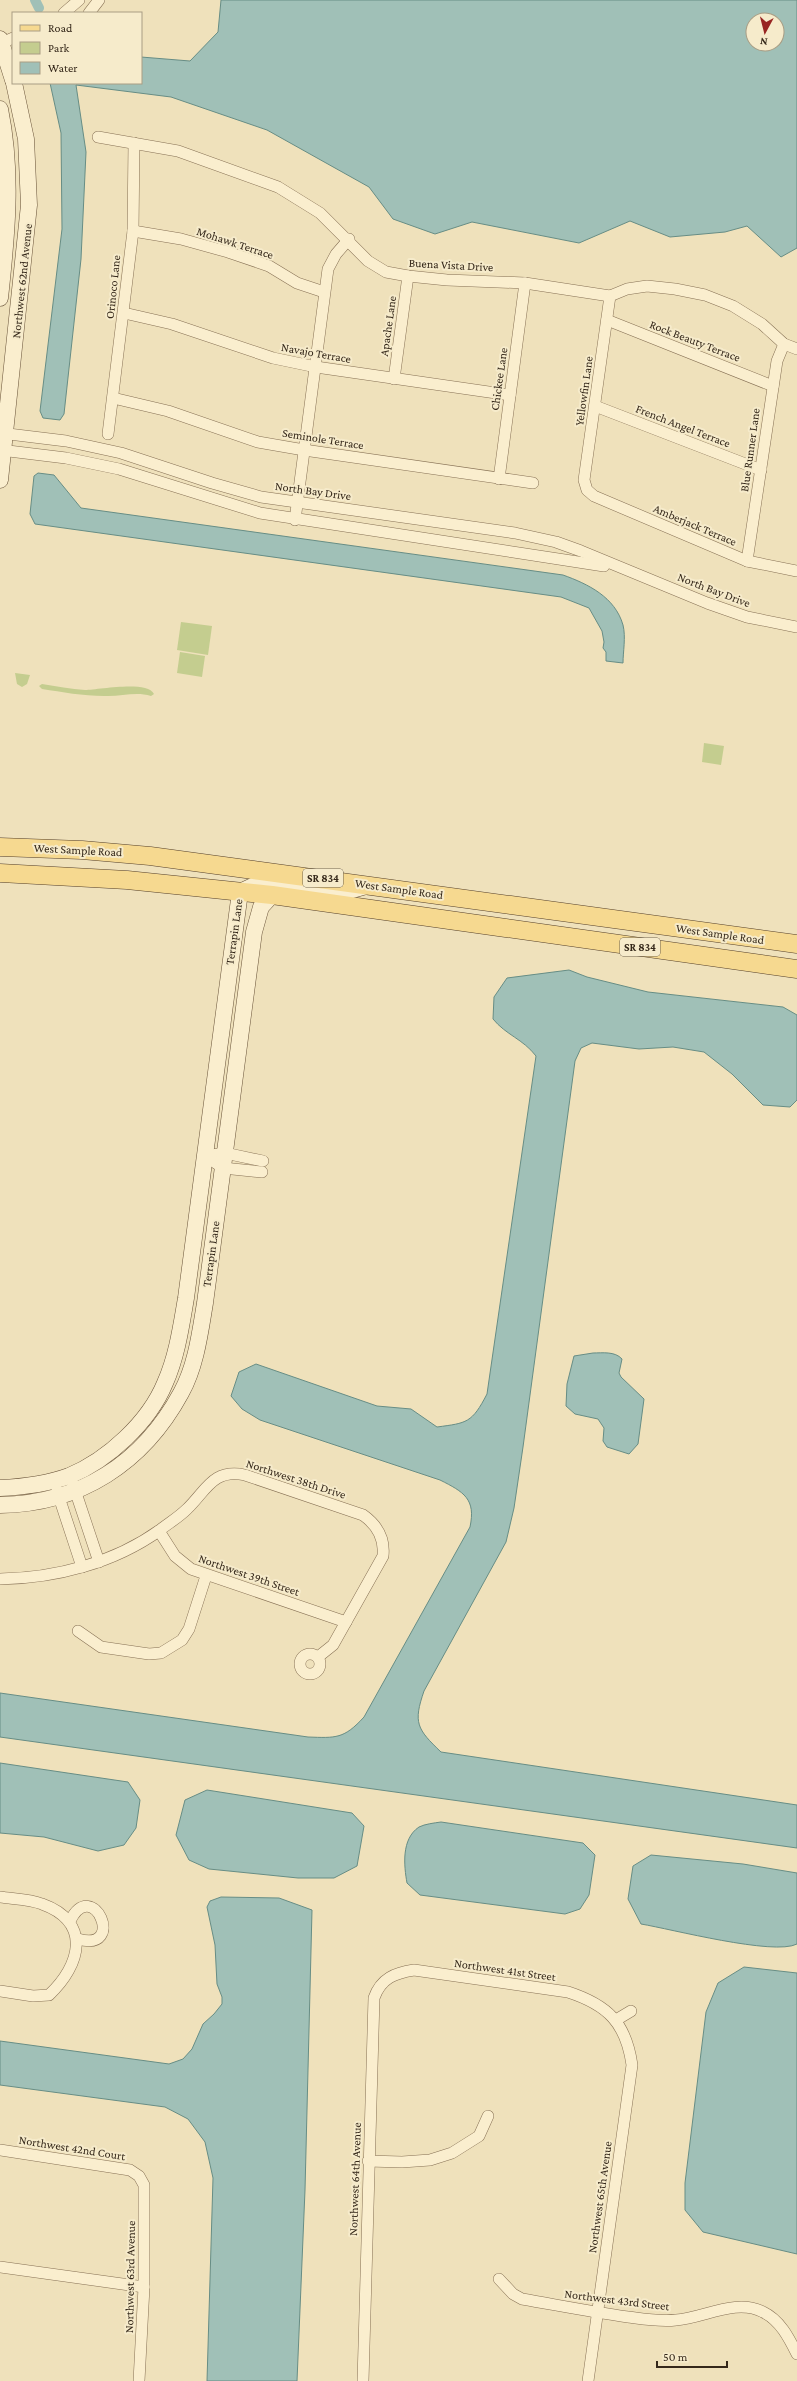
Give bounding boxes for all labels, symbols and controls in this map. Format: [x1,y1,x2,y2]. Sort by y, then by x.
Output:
legend [12,12,142,84]
north arrow [745,12,785,52]
text: Road [48,21,73,35]
text: N [759,35,768,48]
text: Park [48,41,70,55]
text: Water [48,61,78,75]
street label: Northwest 62nd Avenue [9,223,35,339]
street label: Mohawk Terrace [195,224,275,262]
street label: Orinoco Lane [103,254,123,320]
street label: Buena Vista Drive [408,256,494,274]
street label: Apache Lane [377,295,399,357]
street label: Rock Beauty Terrace [648,317,742,365]
street label: Navajo Terrace [280,340,352,366]
street label: Chickee Lane [488,347,510,411]
street label: Yellowfin Lane [572,355,596,427]
street label: French Angel Terrace [634,401,732,451]
street label: Blue Runner Lane [737,407,763,493]
street label: Seminole Terrace [281,426,365,452]
street label: North Bay Drive [274,479,352,503]
street label: Amberjack Terrace [651,501,739,549]
street label: North Bay Drive [676,570,752,610]
street label: West Sample Road [33,841,123,859]
road number: SR 834 [303,869,343,887]
street label: West Sample Road [354,876,445,902]
street label: Terrapin Lane [222,898,246,966]
street label: West Sample Road [675,921,766,947]
road number: SR 834 [620,938,660,956]
street label: Terrapin Lane [199,1220,223,1288]
street label: Northwest 38th Drive [244,1456,348,1502]
street label: Northwest 39th Street [197,1551,302,1599]
street label: Northwest 41st Street [453,1956,558,1984]
street label: Northwest 64th Avenue [346,2122,364,2236]
street label: Northwest 42nd Court [18,2133,127,2163]
street label: Northwest 65th Avenue [585,2140,615,2254]
street label: Northwest 63rd Avenue [122,2221,138,2333]
street label: Northwest 43rd Street [564,2287,671,2314]
scale bar [657,2343,727,2369]
text: 50 m [663,2350,688,2364]

